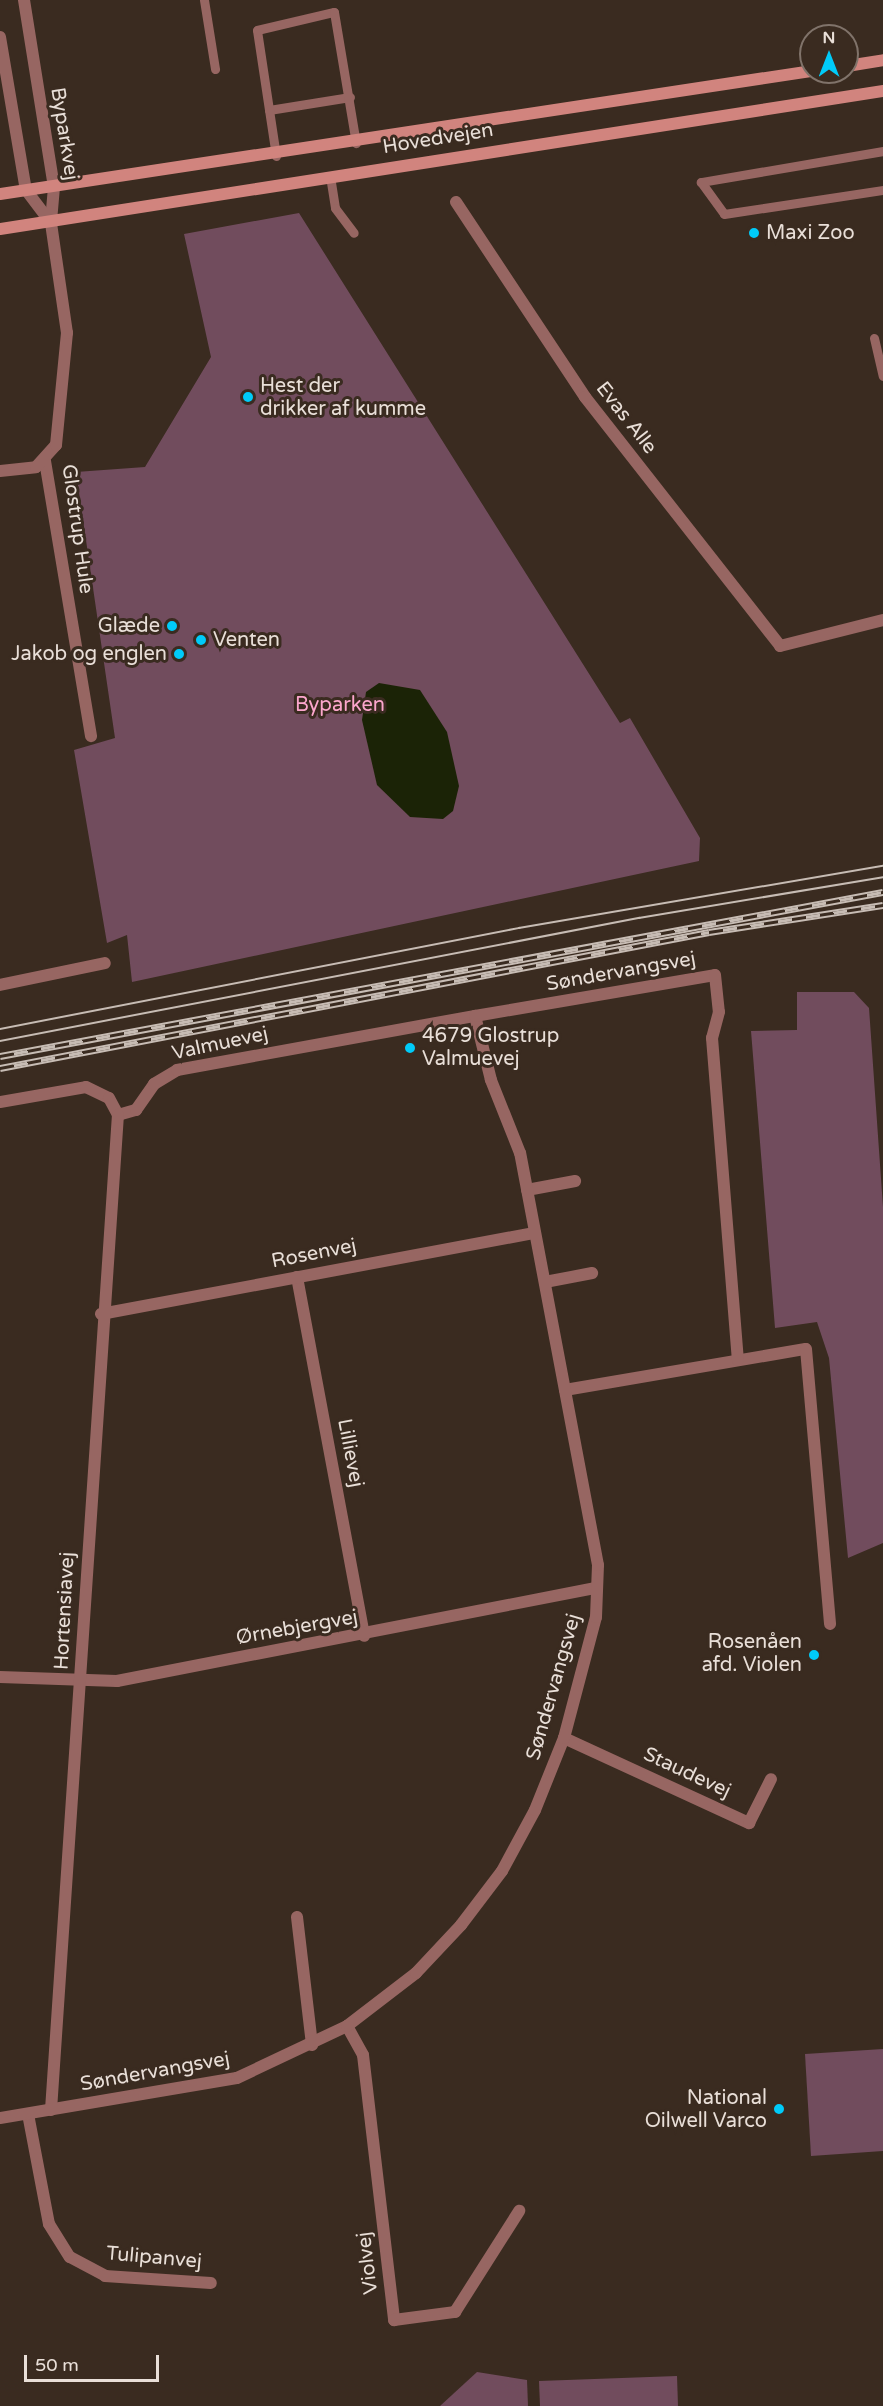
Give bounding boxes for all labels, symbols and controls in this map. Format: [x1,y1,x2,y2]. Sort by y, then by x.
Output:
north arrow [799,24,859,84]
text: N [823,28,835,48]
street label: Byparkvej [45,86,83,182]
street label: Hovedvejen [381,118,495,160]
place label: Maxi Zoo [766,221,855,245]
marker: Maxi Zoo [747,226,761,240]
place label: Hest der drikker af kumme [260,374,426,421]
street label: Evas Alle [590,377,662,459]
marker: Hest der drikker af kumme [241,390,255,404]
street label: Glostrup Hule [56,463,98,595]
place label: Glæde [98,614,160,638]
marker: Glæde [165,619,179,633]
place label: Venten [213,628,280,652]
marker: Venten [194,633,208,647]
place label: Jakob og englen [11,642,167,666]
marker: Jakob og englen [172,647,186,661]
park label: Byparken [295,693,385,717]
street label: Søndervangsvej [544,947,698,997]
street label: Valmuevej [170,1022,270,1066]
place label: 4679 Glostrup Valmuevej [422,1024,559,1071]
marker: 4679 Glostrup Valmuevej [403,1041,417,1055]
street label: Rosenvej [269,1234,359,1274]
street label: Lillievej [332,1417,368,1489]
street label: Hortensiavej [50,1551,80,1671]
street label: Ørnebjergvej [234,1605,360,1651]
street label: Søndervangsvej [522,1611,586,1763]
place label: Rosenåen afd. Violen [702,1631,802,1678]
marker: Rosenåen afd. Violen [807,1648,821,1662]
street label: Staudevej [640,1742,734,1804]
street label: Søndervangsvej [78,2047,232,2097]
place label: National Oilwell Varco [645,2086,767,2133]
marker: National Oilwell Varco [772,2102,786,2116]
street label: Violvej [352,2230,384,2296]
street label: Tulipanvej [105,2242,203,2274]
scale bar [27,2343,162,2381]
text: 50 m [35,2354,79,2376]

